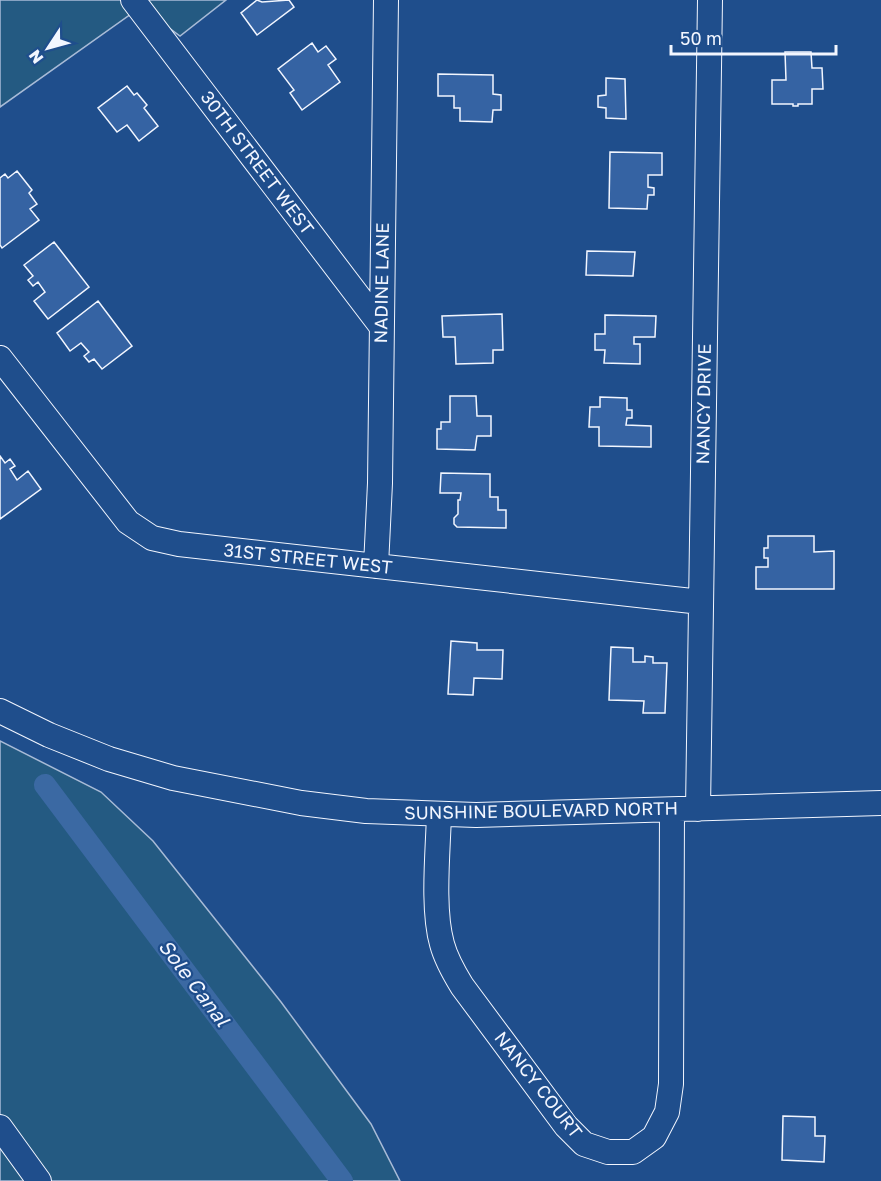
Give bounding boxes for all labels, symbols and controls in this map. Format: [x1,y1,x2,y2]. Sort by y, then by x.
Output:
north arrow [18,18,78,78]
scale bar [671,18,836,56]
text: 50 m [680,27,722,49]
text: N [24,46,48,68]
street label: 30TH STREET WEST [197,86,319,239]
street label: NADINE LANE [369,222,393,344]
street label: NANCY DRIVE [691,343,715,465]
street label: 31ST STREET WEST [223,538,394,578]
street label: SUNSHINE BOULEVARD NORTH [404,797,678,823]
water label: Sole Canal [154,934,236,1031]
street label: NANCY COURT [490,1027,587,1142]

